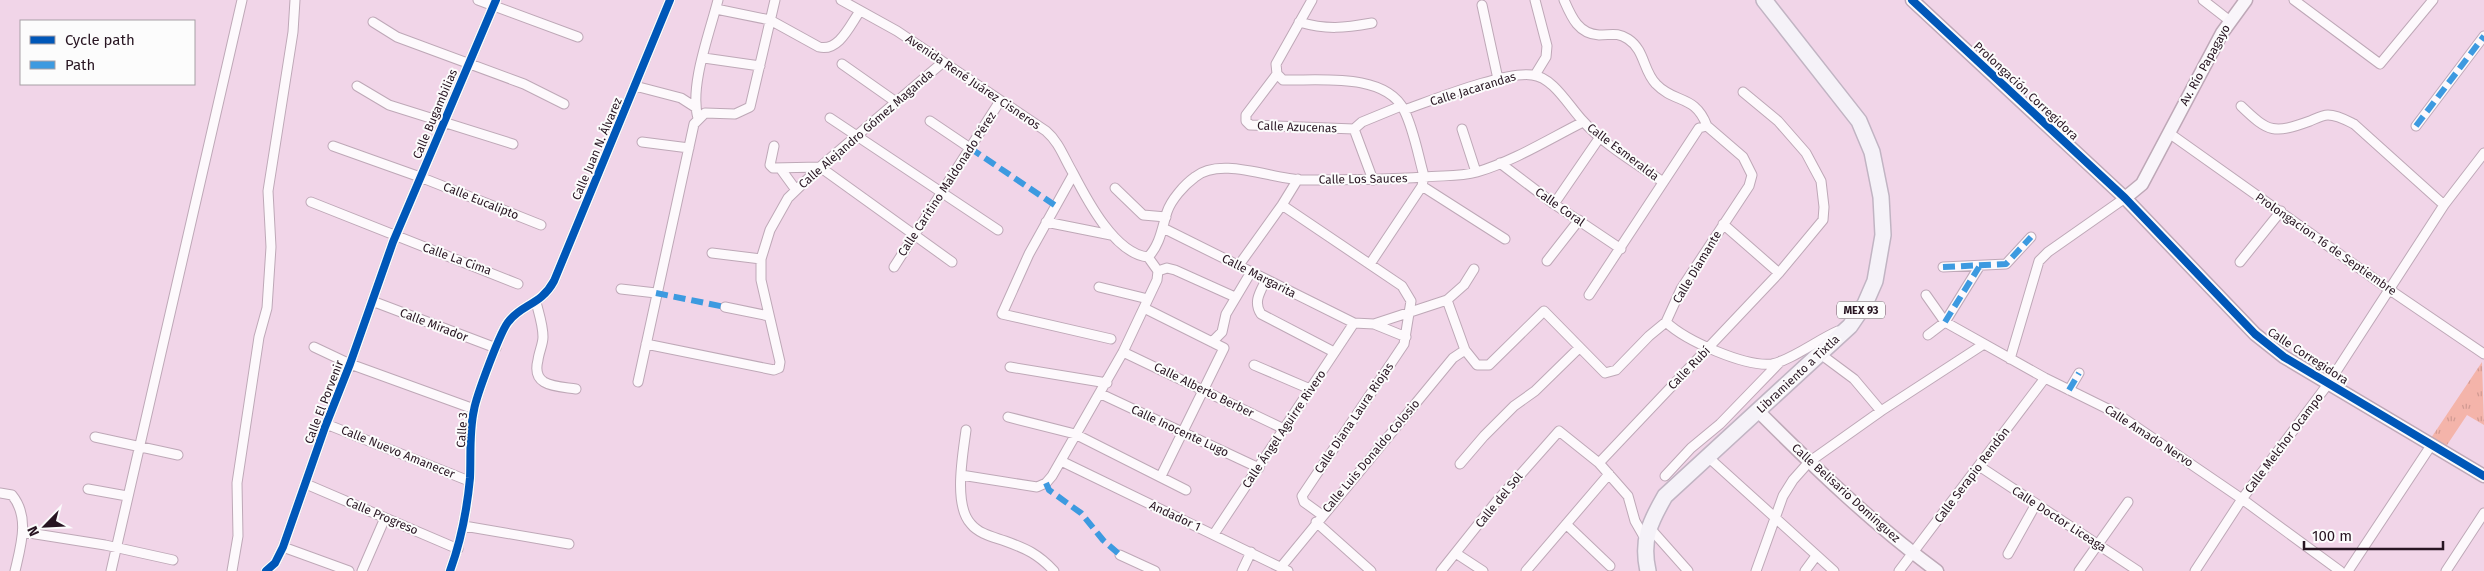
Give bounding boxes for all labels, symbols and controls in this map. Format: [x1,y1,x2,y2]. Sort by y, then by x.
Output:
legend [20,20,195,85]
street label: Av. Río Papagayo [2177,22,2233,108]
text: Cycle path [65,31,135,49]
street label: Avenida René Juárez Cisneros [903,32,1043,133]
street label: Prolongación Corregidora [1971,39,2081,143]
text: Path [65,56,95,74]
street label: Calle Bugambilias [410,67,460,161]
street label: Calle Alejandro Gómez Maganda [796,67,936,191]
street label: Calle Jacarandas [1428,69,1518,109]
street label: Calle Juan N. Álvarez [568,95,625,202]
street label: Calle Caritino Maldonado Pérez [895,109,999,259]
street label: Calle Azucenas [1257,119,1337,135]
street label: Calle Esmeralda [1584,120,1662,184]
street label: Calle Los Sauces [1318,171,1408,187]
street label: Calle Eucalipto [441,179,521,223]
street label: Calle Coral [1533,185,1588,229]
street label: Prolongacion 16 de Septiembre [2253,190,2399,298]
street label: Calle Diamante [1670,228,1724,306]
street label: Calle La Cima [421,240,493,278]
street label: Calle Margarita [1220,251,1298,301]
road number: MEX 93 [1837,302,1885,318]
street label: Calle Mirador [398,306,470,345]
street label: Calle Corregidora [2265,325,2351,387]
street label: Libramiento a Tixtla [1754,332,1842,416]
street label: Calle Rubí [1665,343,1713,392]
street label: Calle El Porvenir [302,358,347,446]
street label: Calle Alberto Berber [1152,360,1257,420]
street label: Calle Diana Laura Riojas [1312,360,1396,476]
street label: Calle Ángel Aguirre Rivero [1238,367,1329,491]
street label: Calle Melchor Ocampo [2242,390,2326,496]
street label: Calle Luis Donaldo Colosio [1319,397,1423,515]
street label: Calle Inocente Lugo [1129,402,1231,460]
street label: Calle Amado Nervo [2102,402,2196,470]
street label: Calle 3 [454,412,470,448]
street label: Calle Nuevo Amanecer [339,423,457,481]
street label: Calle Serapio Rendón [1931,424,2013,526]
street label: Calle Belisario Domínguez [1789,441,1903,545]
street label: Calle del Sol [1472,469,1526,531]
street label: Calle Doctor Liceaga [2009,483,2109,555]
street label: Calle Progreso [344,494,420,538]
street label: Andador 1 [1147,498,1203,534]
north arrow [20,501,70,551]
scale bar [2304,518,2443,550]
text: N [24,523,43,539]
text: 100 m [2312,527,2352,545]

